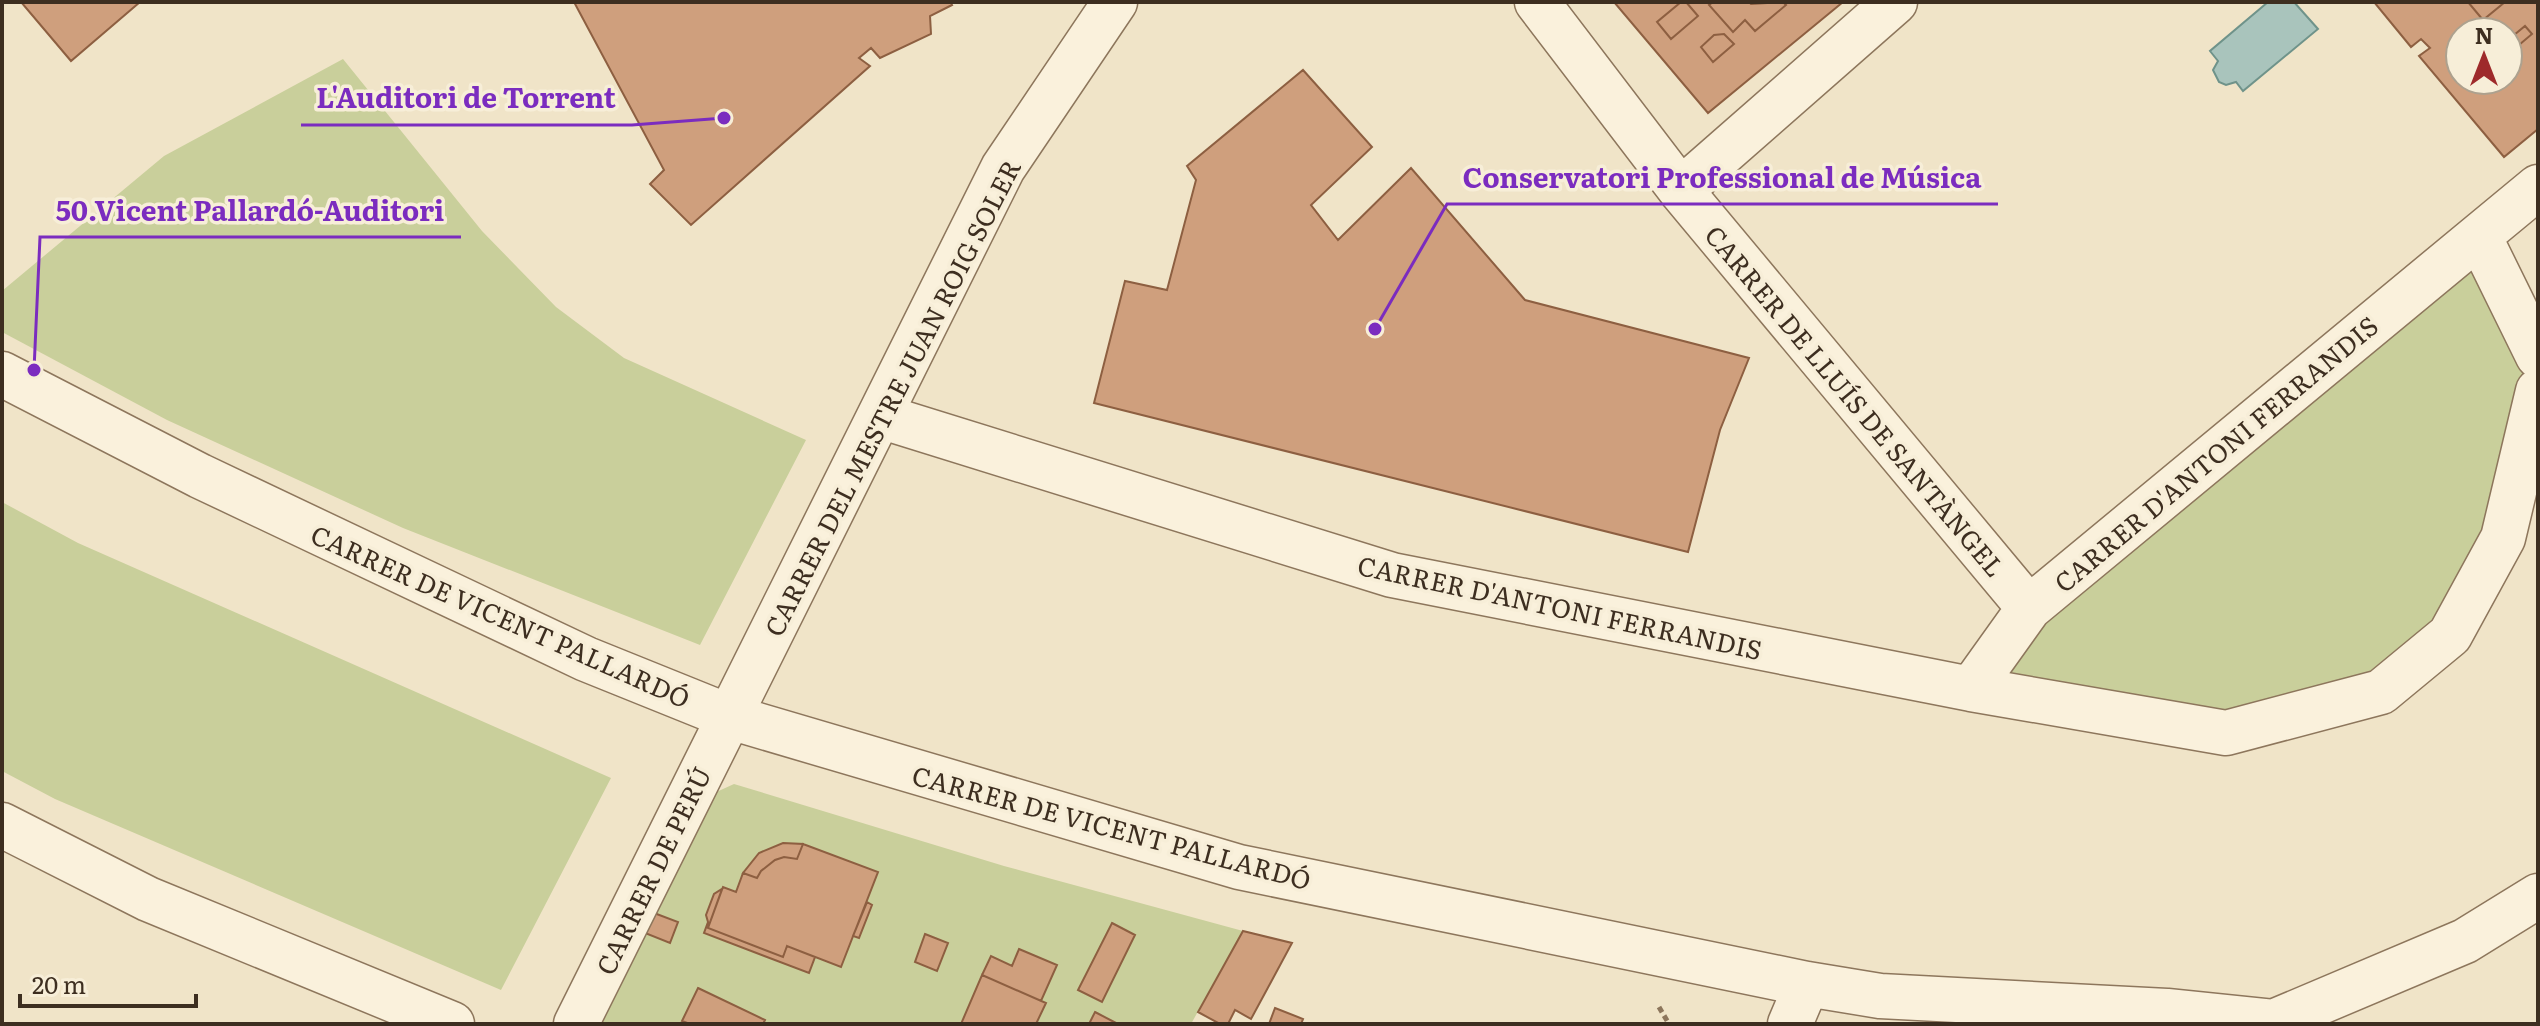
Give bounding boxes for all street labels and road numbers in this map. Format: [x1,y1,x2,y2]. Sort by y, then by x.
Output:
street label: CARRER DEL MESTRE JUAN ROIG SOLER [753,152,1029,642]
street label: CARRER DE LLUÍS DE SANTÀNGEL [1697,216,2015,584]
street label: CARRER D'ANTONI FERRANDIS [2044,306,2386,600]
street label: CARRER DE VICENT PALLARDÓ [305,514,697,716]
street label: CARRER D'ANTONI FERRANDIS [1354,544,1766,668]
street label: CARRER DE VICENT PALLARDÓ [908,754,1316,898]
street label: CARRER DE PERÚ [585,759,719,981]

